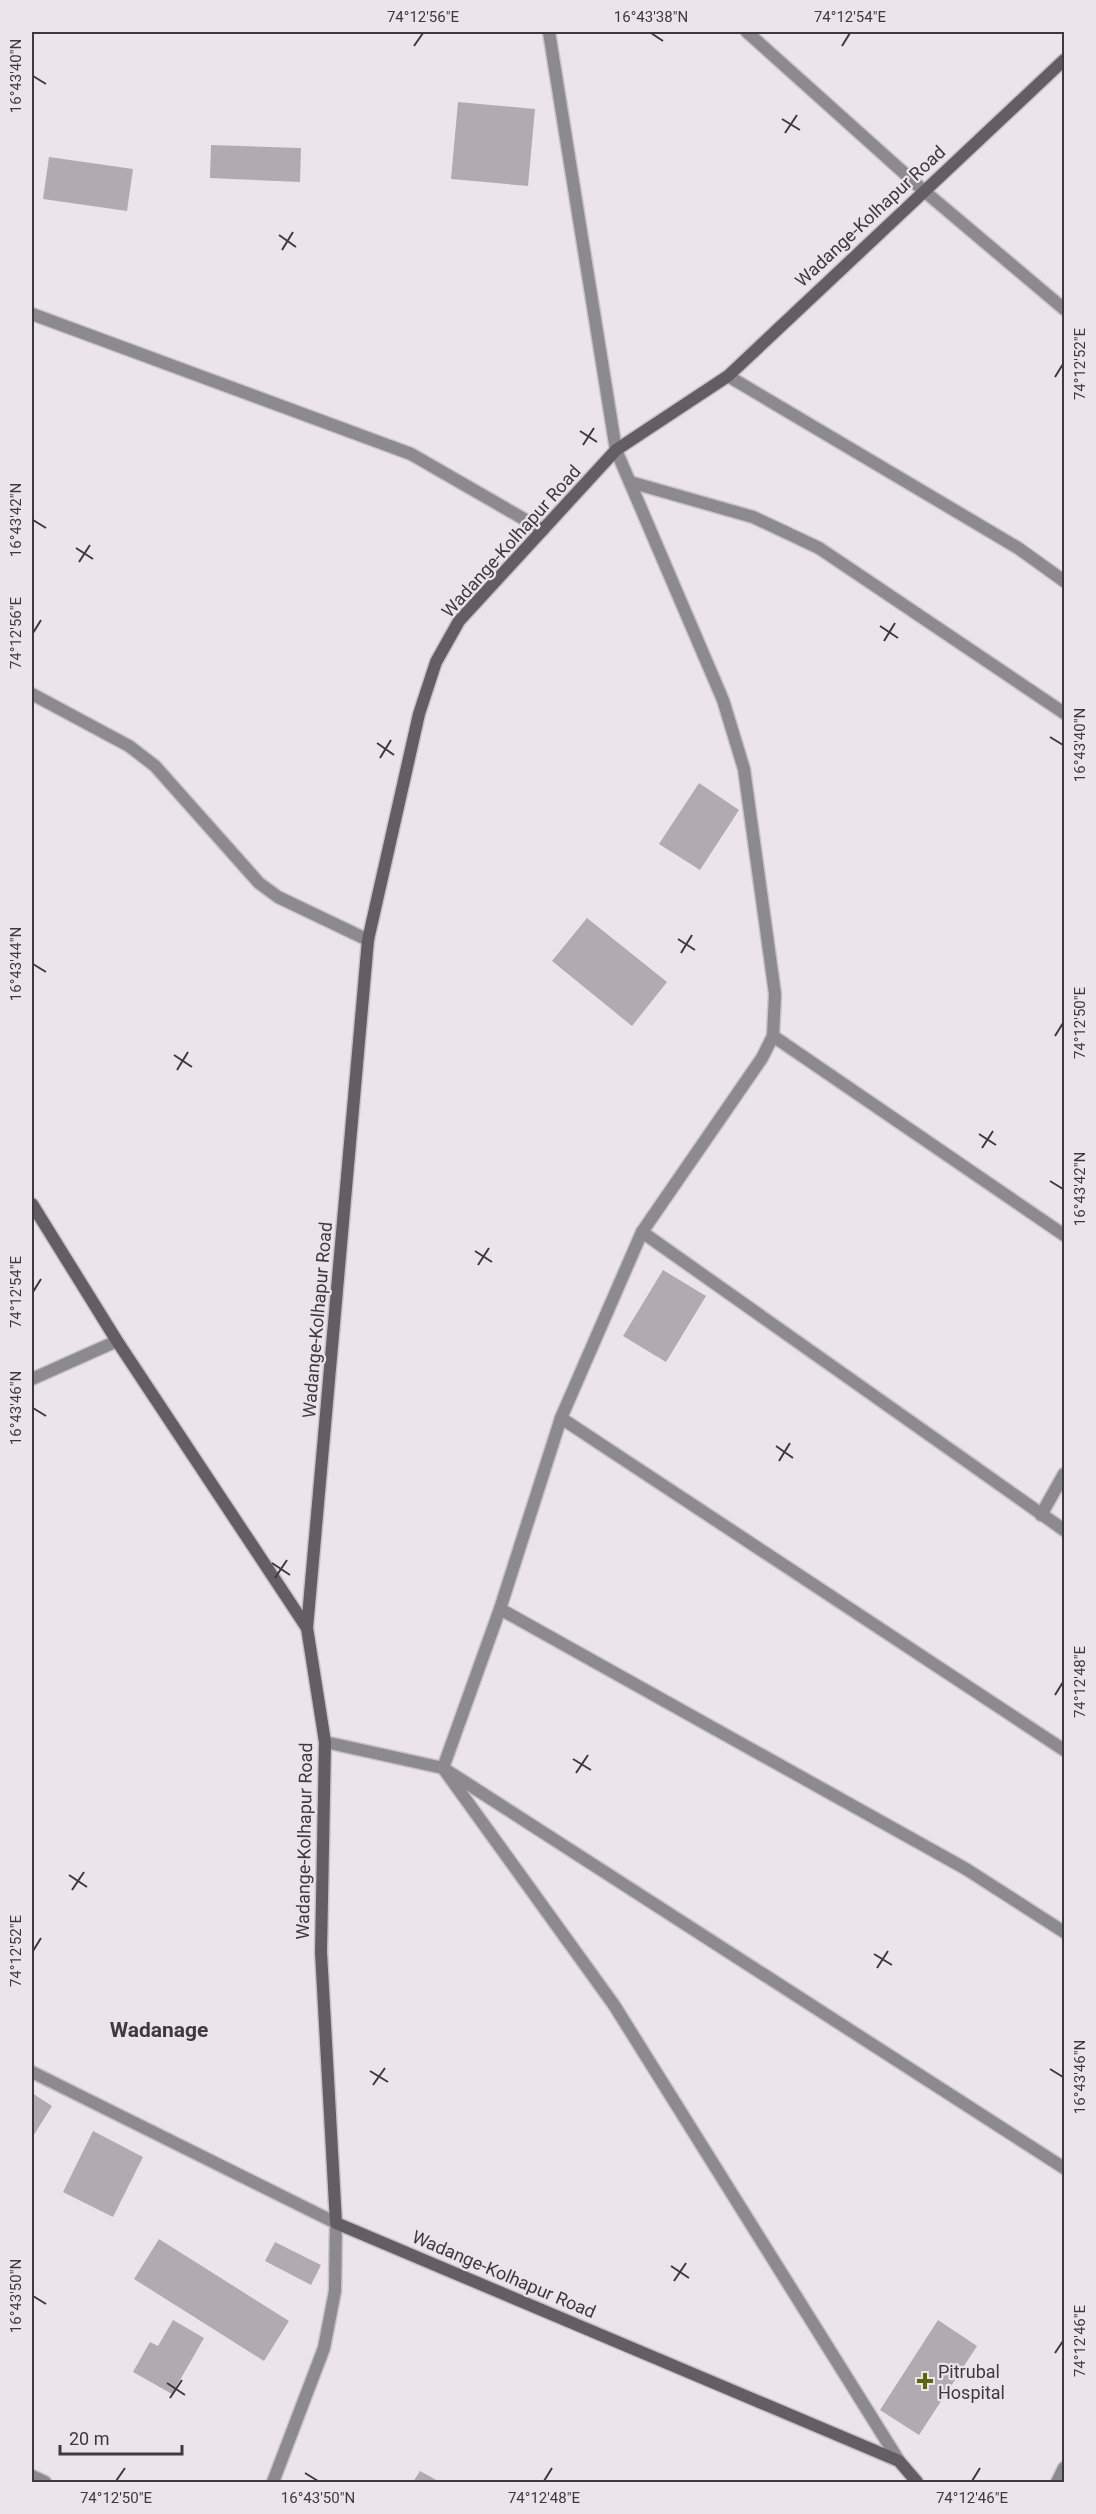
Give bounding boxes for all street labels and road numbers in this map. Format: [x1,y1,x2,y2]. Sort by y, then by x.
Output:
street label: Wadange-Kolhapur Road [791,141,949,291]
street label: Wadange-Kolhapur Road [437,461,585,621]
street label: Wadange-Kolhapur Road [298,1221,336,1419]
street label: Wadange-Kolhapur Road [292,1742,316,1940]
street label: Wadange-Kolhapur Road [409,2226,599,2322]

